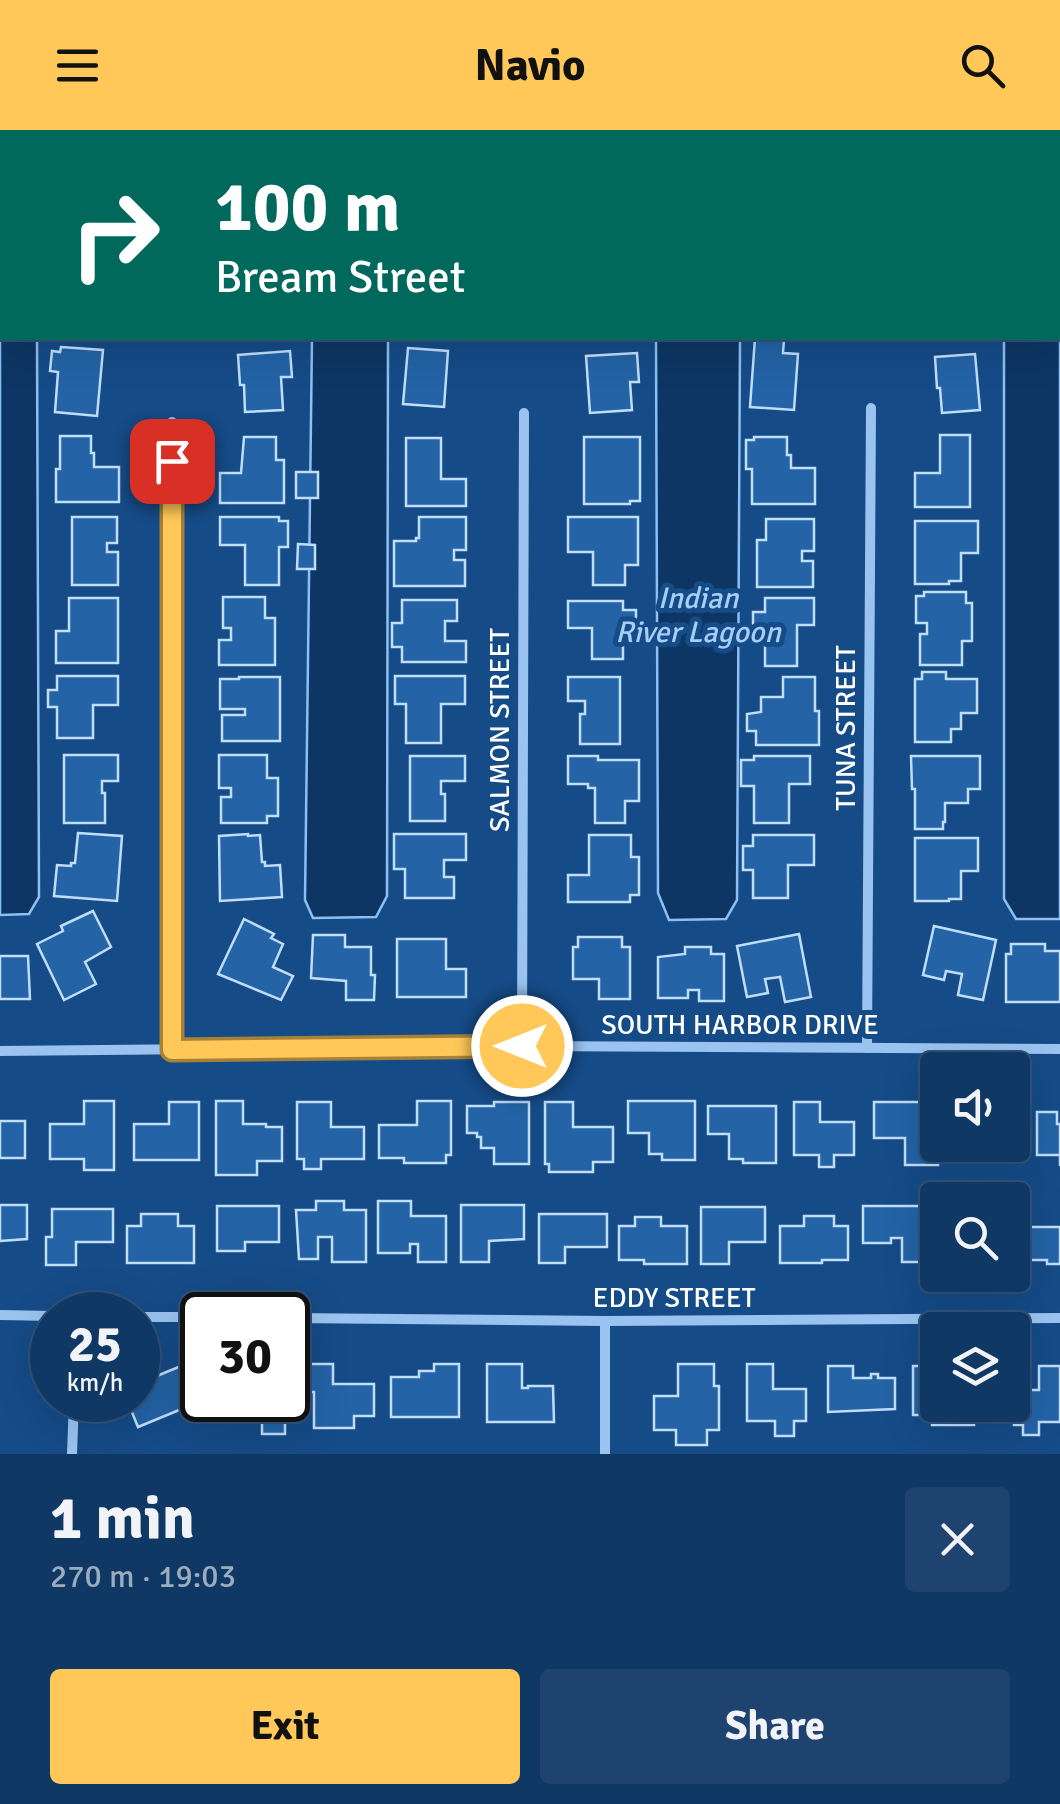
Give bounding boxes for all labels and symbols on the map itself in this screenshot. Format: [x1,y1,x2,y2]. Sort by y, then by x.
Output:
pin [130,419,215,504]
water label: Indian River Lagoon [615,580,782,651]
street label: SALMON STREET [483,628,517,832]
street label: TUNA STREET [829,645,863,811]
position arrow [470,994,574,1098]
street label: SOUTH HARBOR DRIVE [601,1008,879,1042]
street label: EDDY STREET [593,1281,756,1315]
speed limit sign: 30 [180,1292,310,1422]

